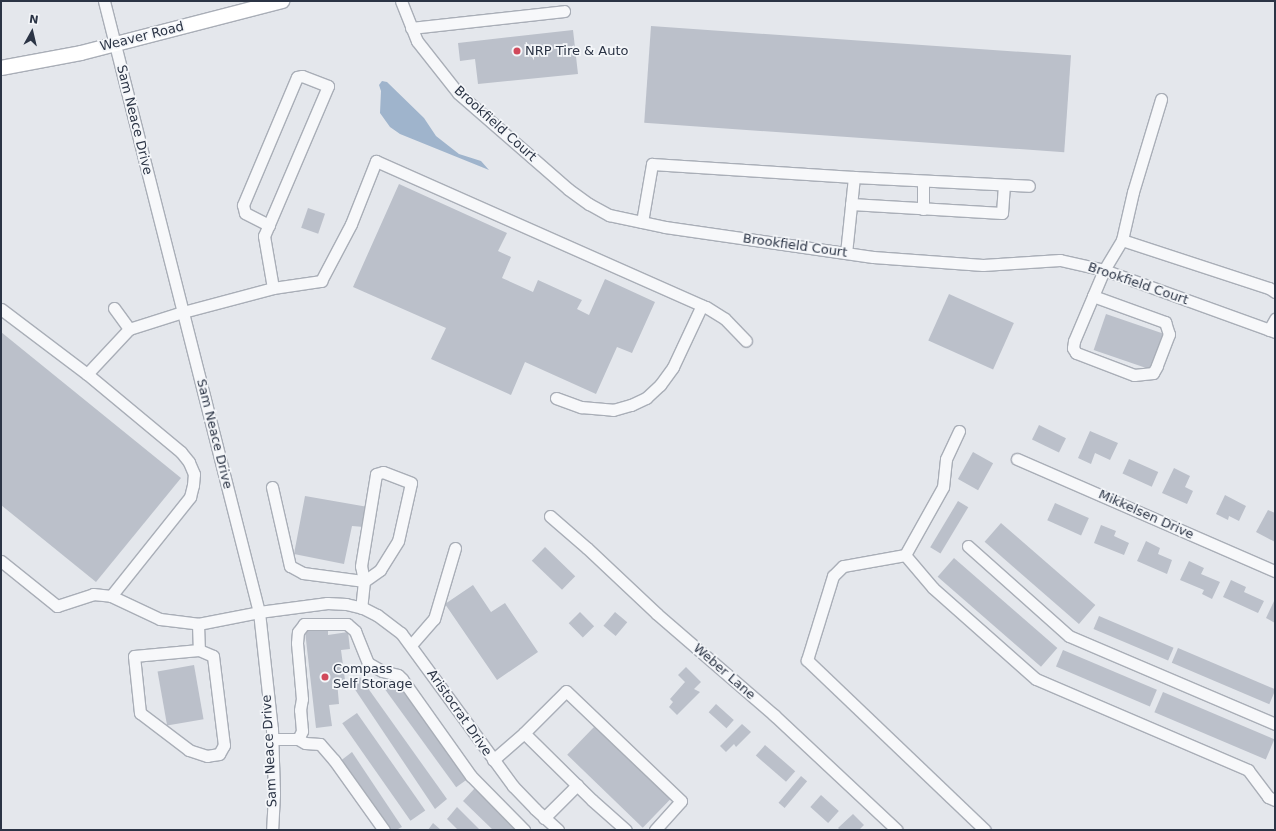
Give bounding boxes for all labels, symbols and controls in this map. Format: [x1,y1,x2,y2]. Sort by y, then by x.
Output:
north arrow [12,12,52,52]
text: N [28,13,39,27]
street label: Weaver Road [98,19,186,55]
place label: NRP Tire & Auto [525,43,629,59]
marker: NRP Tire & Auto [512,46,522,56]
street label: Sam Neace Drive [113,63,155,177]
street label: Brookfield Court [451,83,539,165]
street label: Brookfield Court [742,231,848,261]
street label: Brookfield Court [1086,259,1190,309]
street label: Sam Neace Drive [193,377,235,491]
street label: Mikkelsen Drive [1096,487,1196,543]
street label: Weber Lane [690,641,758,703]
place label: Compass Self Storage [333,662,412,693]
street label: Aristocrat Drive [423,667,495,759]
marker: Compass Self Storage [320,672,330,682]
street label: Sam Neace Drive [259,694,281,808]

